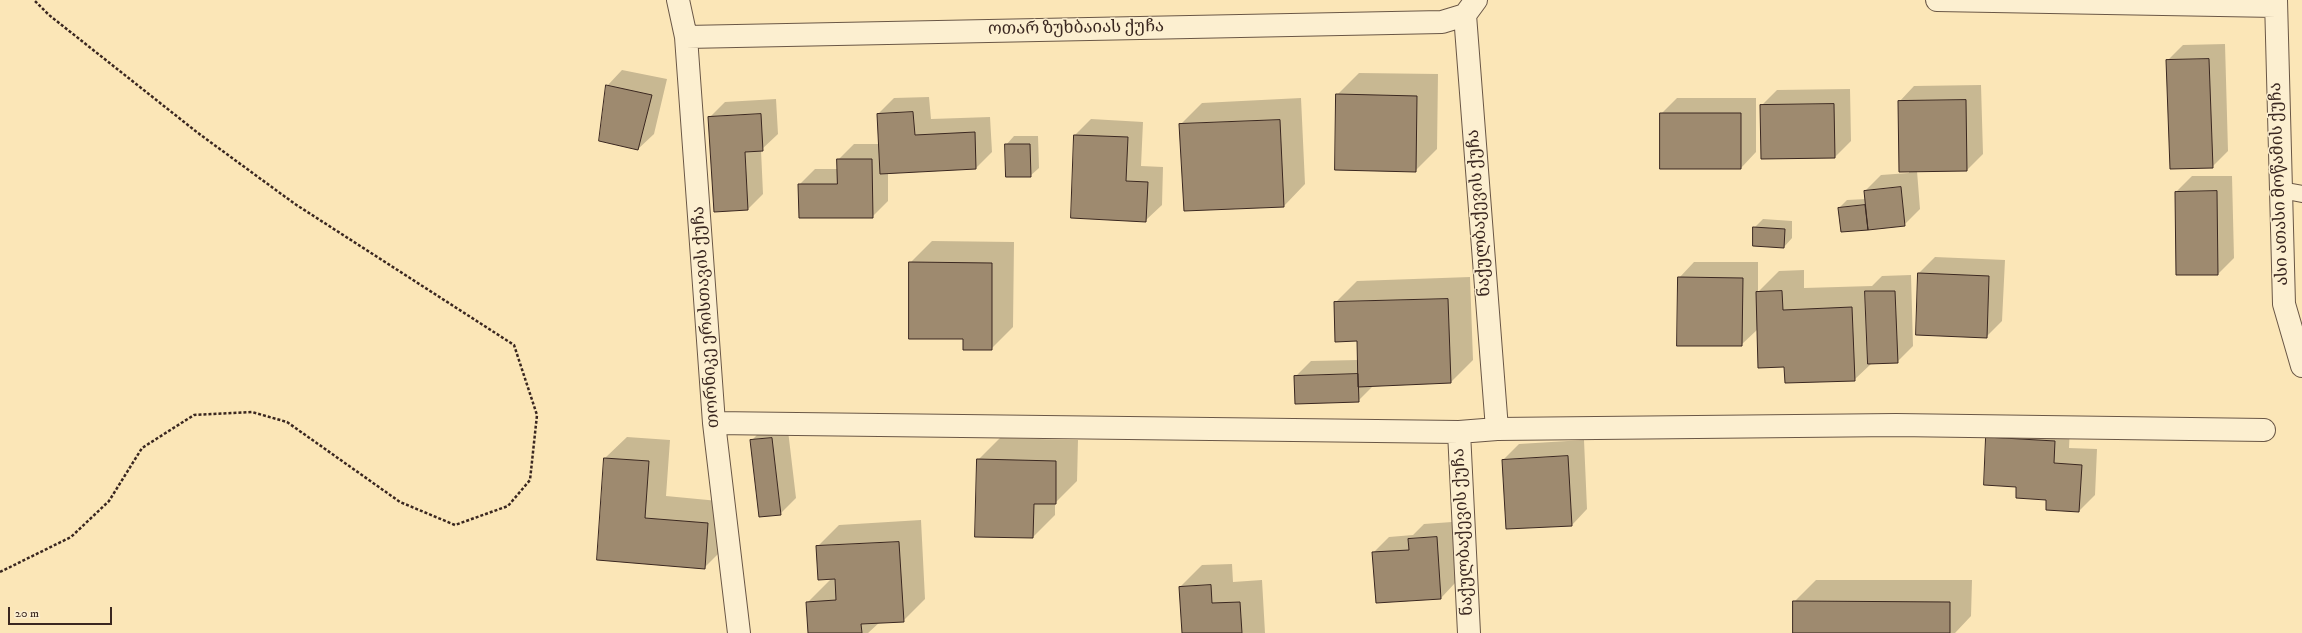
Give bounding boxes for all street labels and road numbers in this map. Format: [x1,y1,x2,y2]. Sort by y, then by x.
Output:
street label: ოთარ ზუხბაიას ქუჩა [988,17,1164,41]
street label: ასი ათასი მოწამის ქუჩა [2266,82,2294,286]
street label: ნაქულბაქევის ქუჩა [1464,129,1496,297]
street label: თორნიკე ერისთავის ქუჩა [689,205,725,429]
street label: ნაქულბაქევის ქუჩა [1449,448,1479,616]

